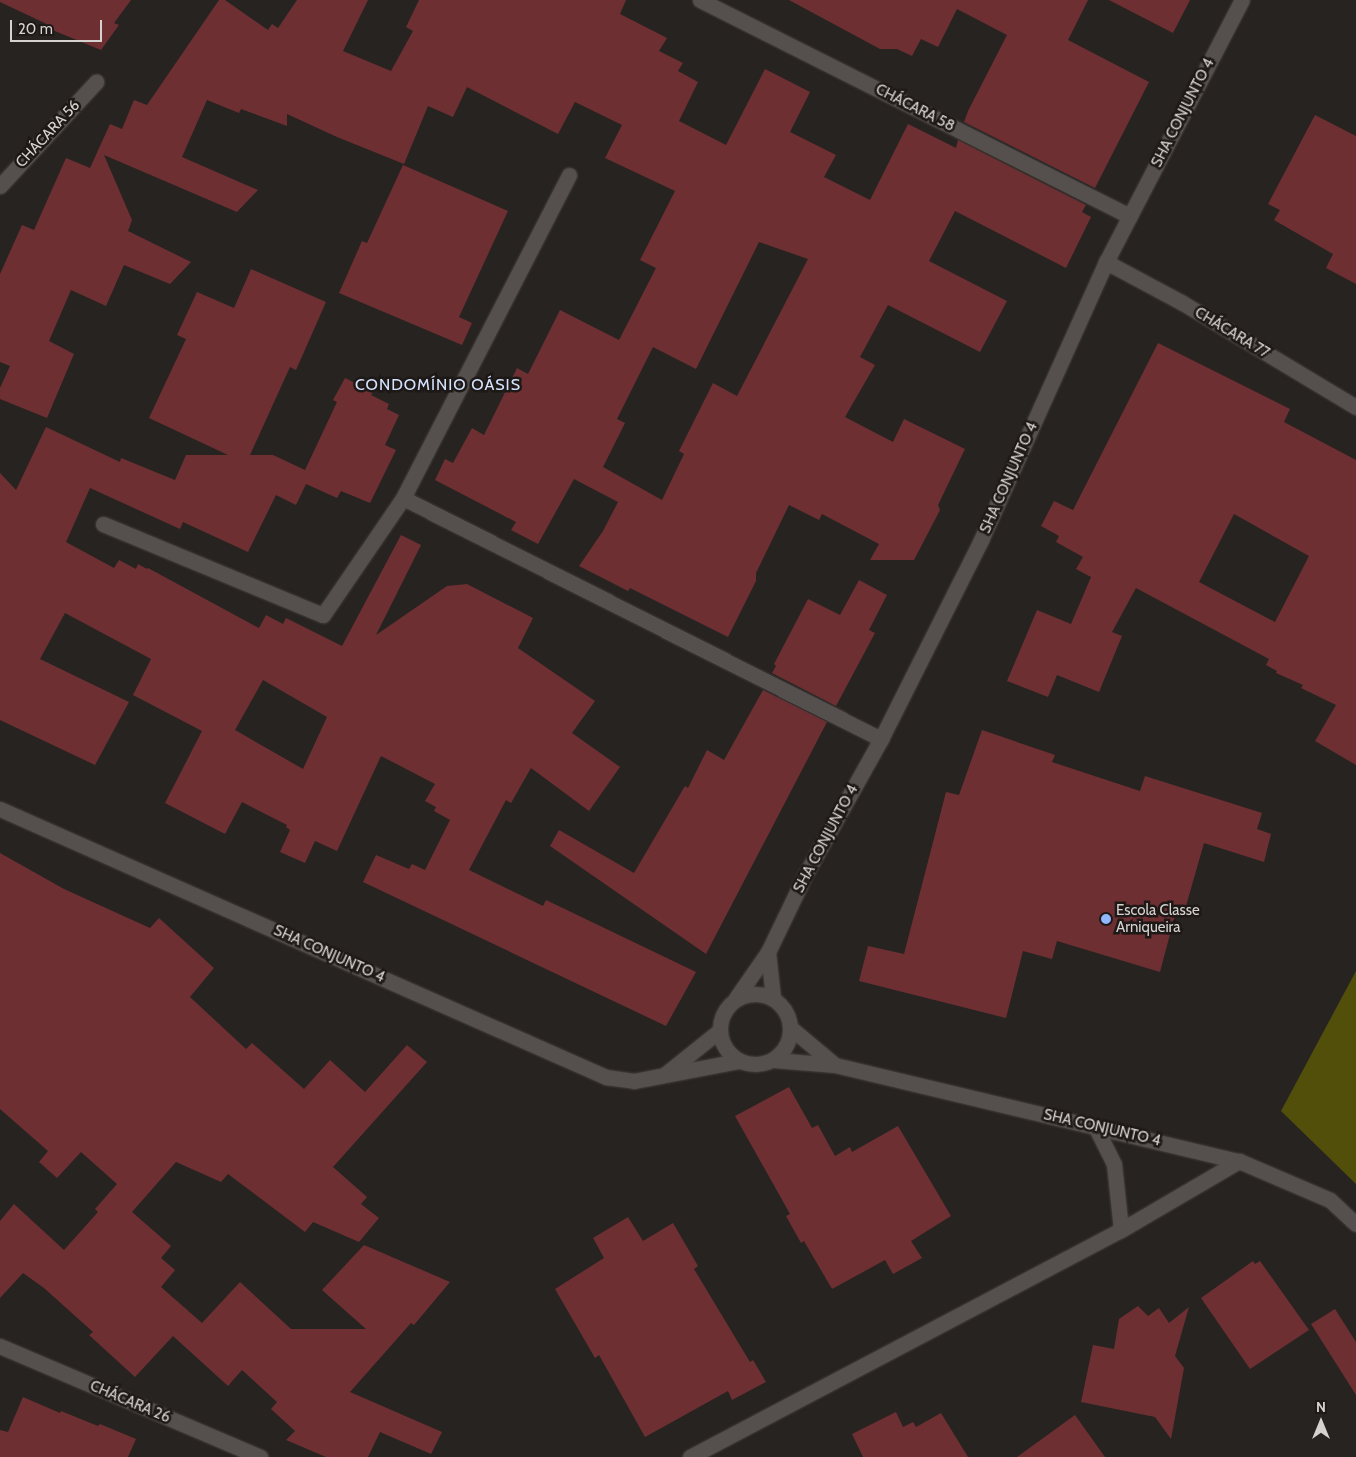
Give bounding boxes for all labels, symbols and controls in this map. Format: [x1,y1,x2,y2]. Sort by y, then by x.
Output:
scale bar [12,10,105,42]
text: 20 m [18,20,53,38]
street label: SHA CONJUNTO 4 [1148,56,1218,170]
street label: CHÁCARA 58 [872,80,958,136]
street label: CHÁCARA 56 [12,97,84,171]
street label: CHÁCARA 77 [1191,304,1273,362]
district label: CONDOMÍNIO OÁSIS [353,375,523,395]
street label: SHA CONJUNTO 4 [976,420,1042,536]
street label: SHA CONJUNTO 4 [790,782,862,896]
place label: Escola Classe Arniqueira [1116,901,1200,936]
marker: Escola Classe Arniqueira [1100,913,1112,925]
street label: SHA CONJUNTO 4 [271,921,387,987]
street label: SHA CONJUNTO 4 [1042,1106,1162,1150]
street label: CHÁCARA 26 [87,1377,173,1427]
north arrow [1296,1397,1346,1447]
text: N [1316,1398,1326,1416]

